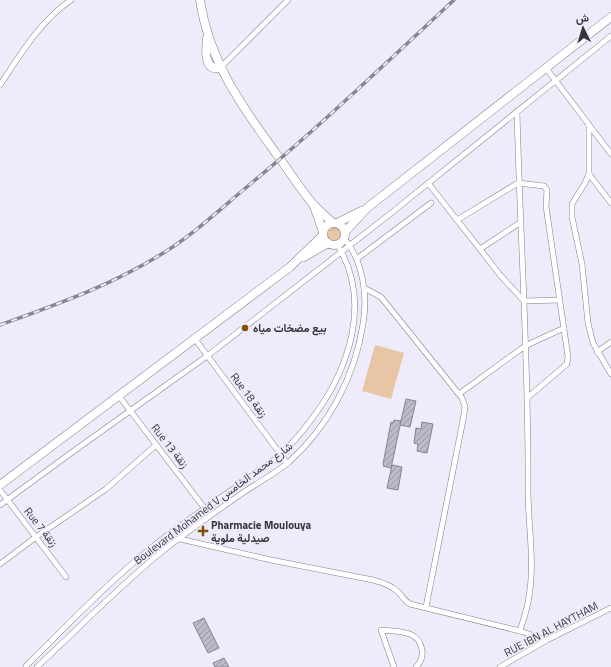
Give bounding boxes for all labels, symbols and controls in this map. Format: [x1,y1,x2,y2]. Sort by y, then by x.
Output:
north arrow [563,8,603,48]
text: ش [575,9,589,27]
place label: بيع مضخات مياه [253,320,327,336]
marker: بيع مضخات مياه [240,323,250,333]
street label: Rue 18 زنقة [227,369,271,421]
street label: Rue 13 زنقة [147,420,193,472]
street label: Boulevard Mohamed V شارع محمد الخامس [130,438,296,568]
street label: Rue 7 زنقة [20,504,62,550]
place label: Pharmacie Moulouya صيدلية ملوية [211,517,312,546]
marker: Pharmacie Moulouya صيدلية ملوية [198,526,208,536]
street label: RUE IBN AL HAYTHAM [501,597,601,661]

